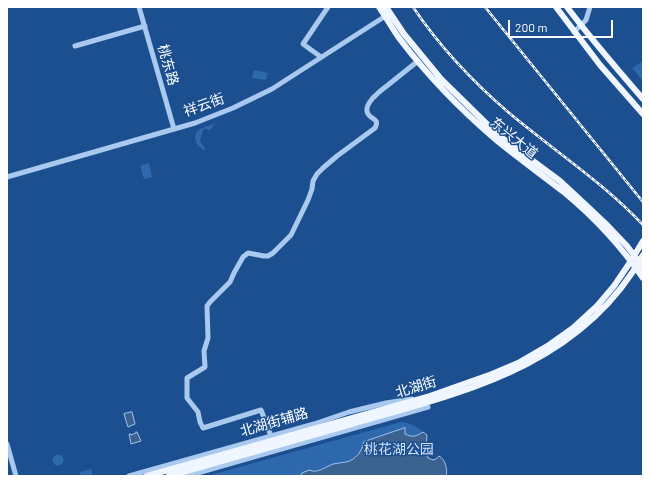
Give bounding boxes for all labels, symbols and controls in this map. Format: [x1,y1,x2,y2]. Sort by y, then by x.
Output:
scale bar [510,12,615,38]
text: 200 m [515,20,547,34]
street label: 桃东路 [154,42,182,88]
street label: 祥云街 [181,90,227,120]
street label: 东兴大道 [487,114,541,162]
street label: 北湖街 [393,373,439,401]
street label: 北湖街辅路 [238,404,310,440]
park label: 桃花湖公园 [364,441,434,457]

